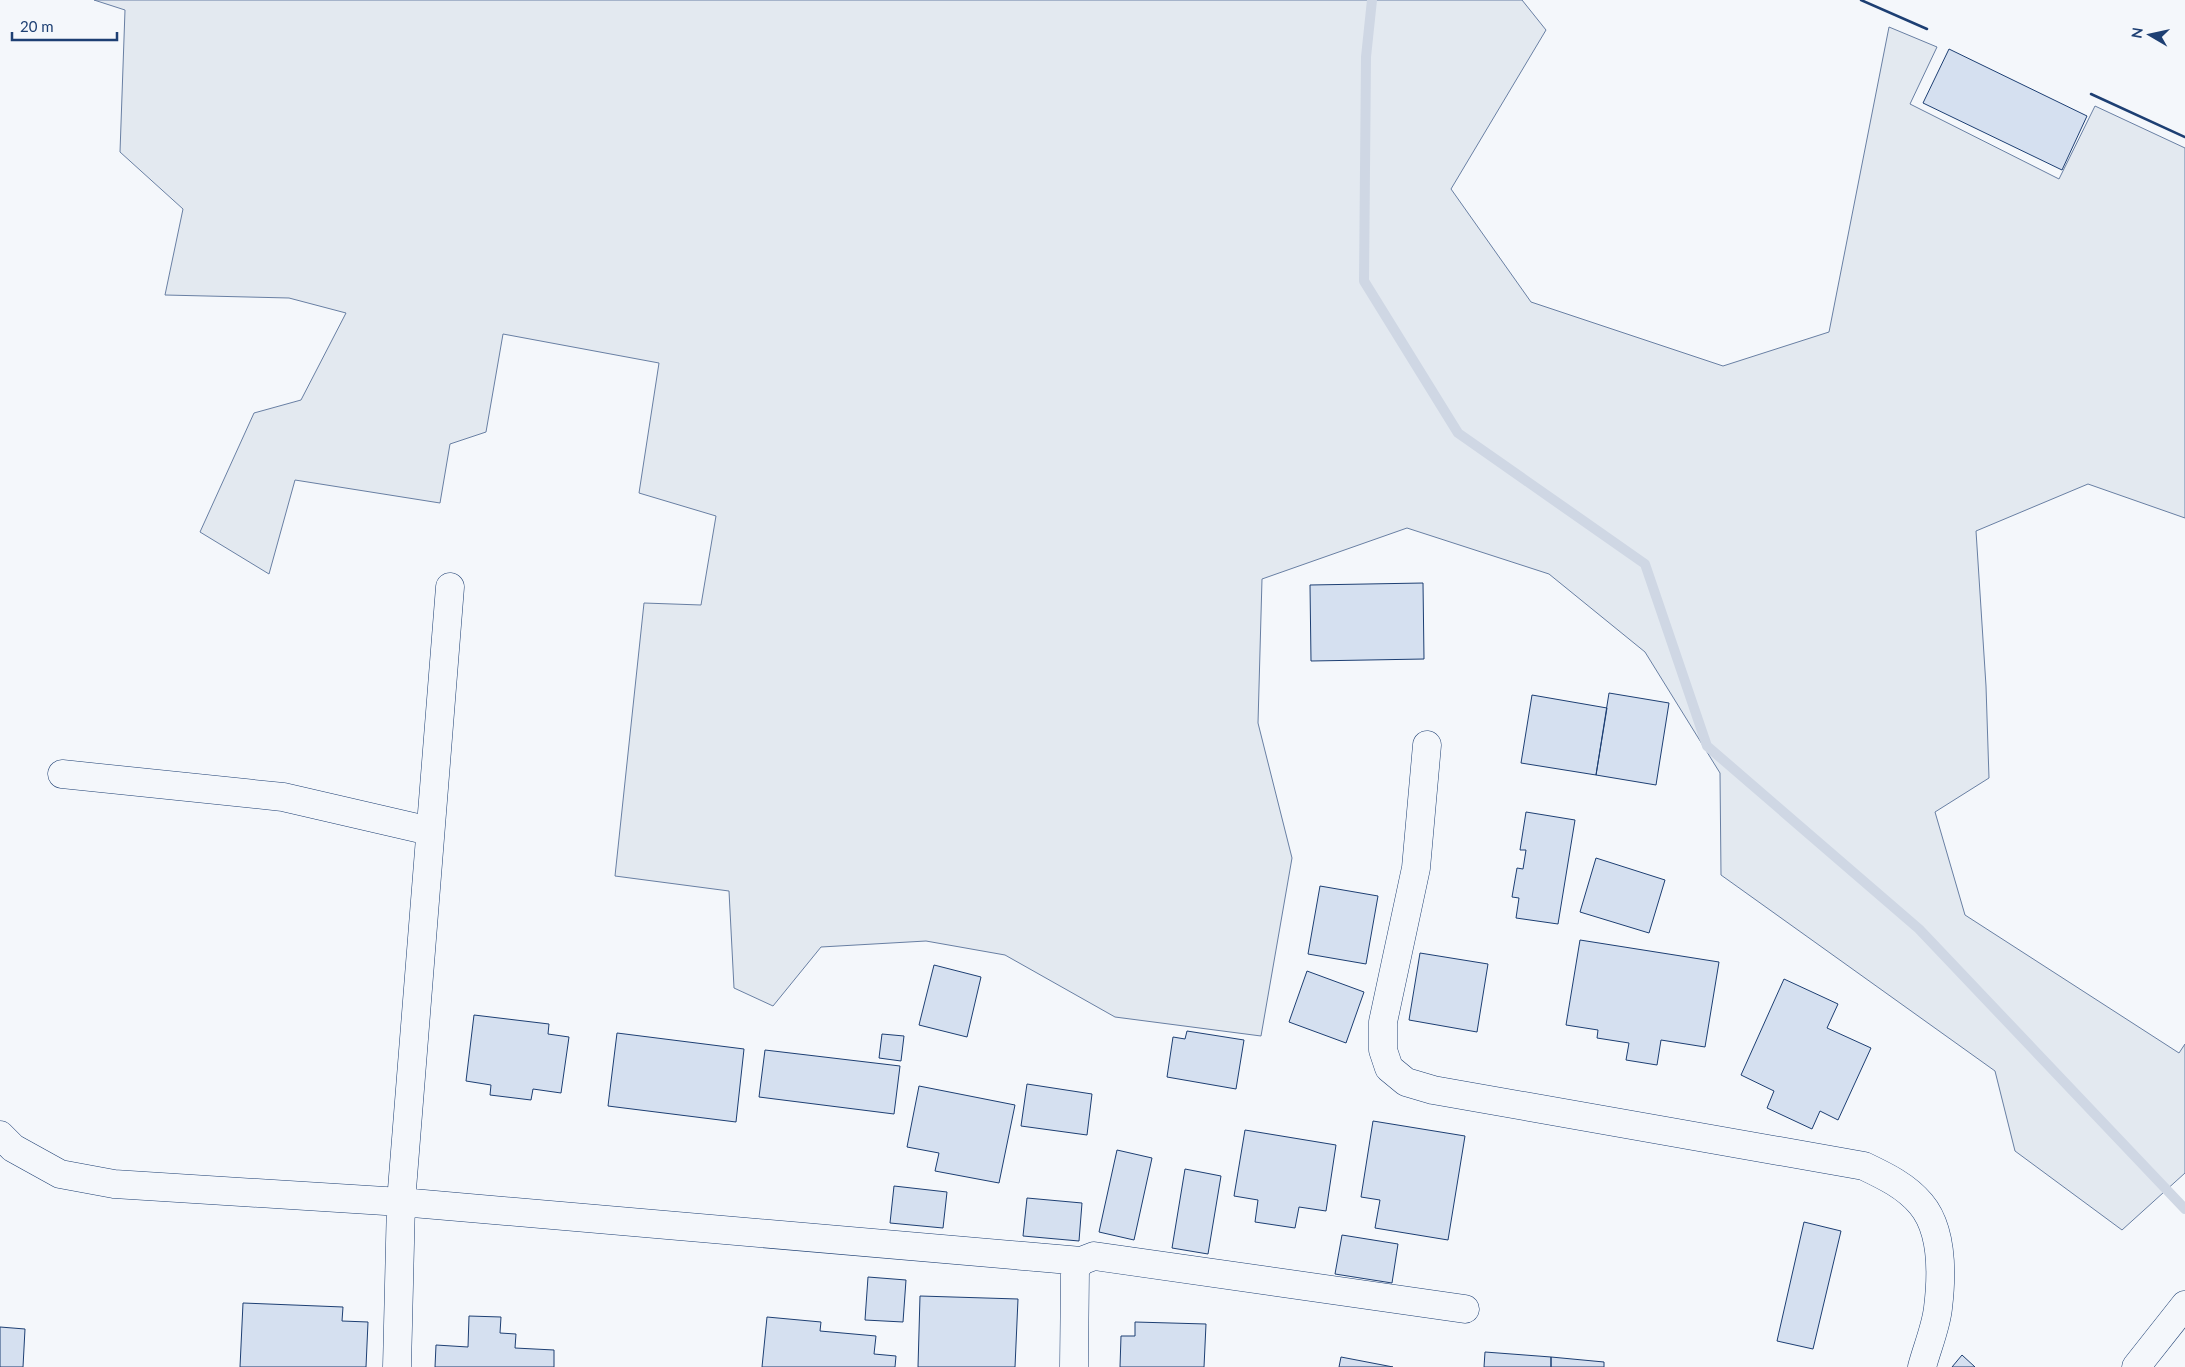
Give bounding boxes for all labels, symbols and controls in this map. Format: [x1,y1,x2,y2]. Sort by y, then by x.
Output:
scale bar [12,10,118,42]
north arrow [2125,10,2175,60]
text: 20 m [20,17,54,35]
text: N [2127,26,2146,40]

